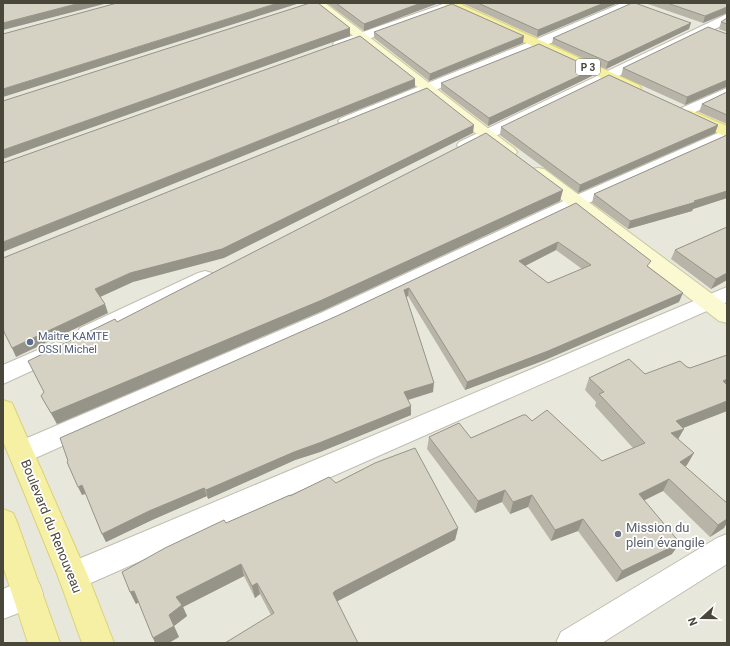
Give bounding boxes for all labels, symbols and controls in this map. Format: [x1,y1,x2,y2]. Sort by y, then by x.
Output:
road number: P 3 [576,59,600,75]
place label: Maitre KAMTE OSSI Michel [38,330,108,356]
marker: Maitre KAMTE OSSI Michel [25,337,35,347]
street label: Boulevard du Renouveau [18,457,85,595]
place label: Mission du plein évangile [626,520,705,550]
marker: Mission du plein évangile [613,529,623,539]
north arrow [682,598,722,638]
text: N [686,615,701,627]

